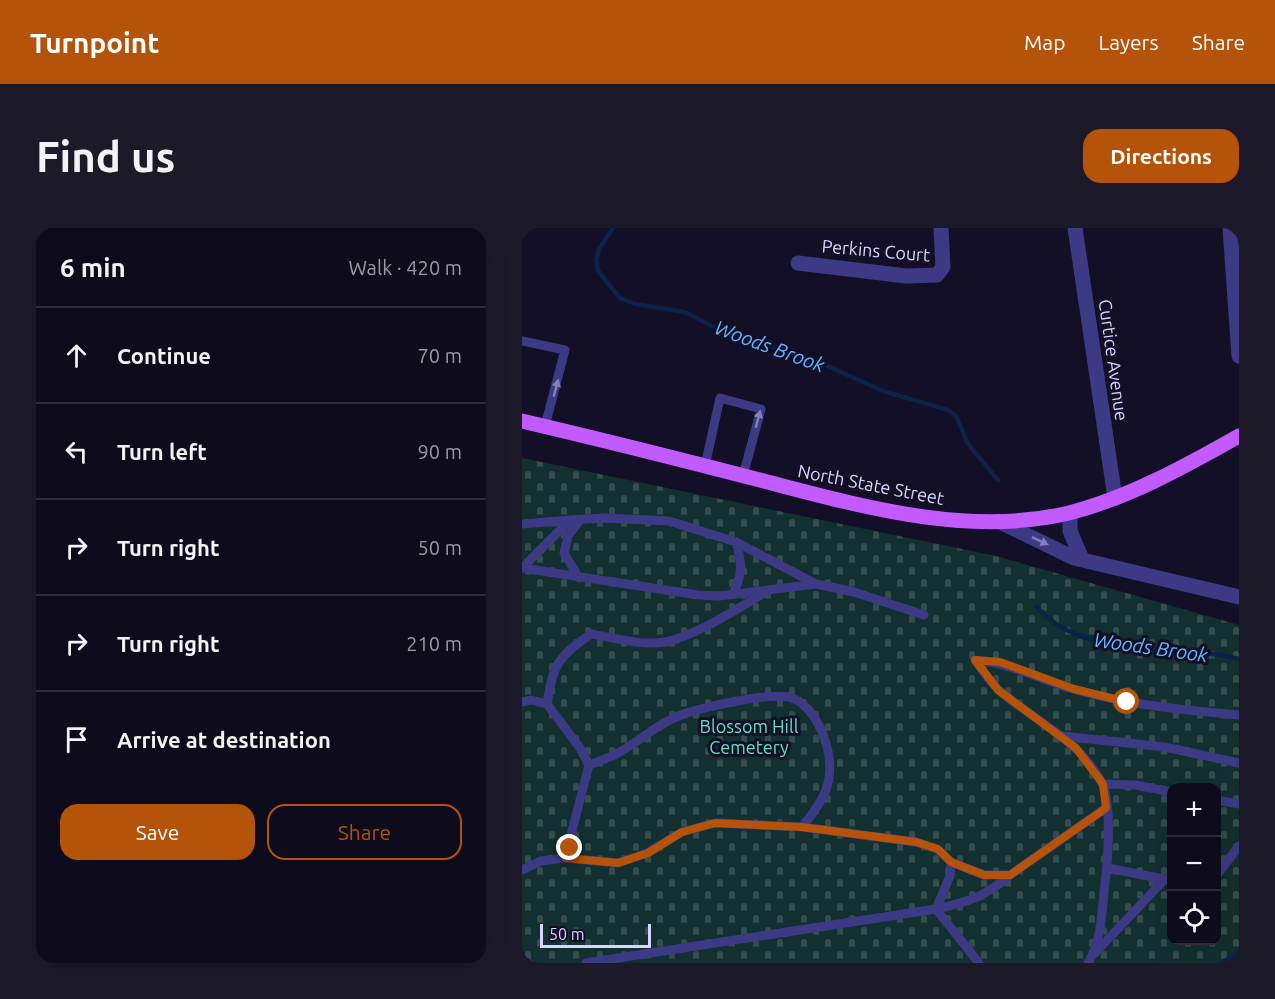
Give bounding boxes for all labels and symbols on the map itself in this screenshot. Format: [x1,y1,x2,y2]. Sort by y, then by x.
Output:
street label: Perkins Court [821,235,931,265]
street label: Curtice Avenue [1096,298,1132,422]
water label: Woods Brook [712,315,829,377]
one-way arrow [551,379,561,397]
one-way arrow [754,410,764,428]
street label: North State Street [796,460,946,508]
one-way arrow [1031,536,1048,545]
water label: Woods Brook [1092,628,1210,667]
route start [1113,688,1139,714]
park label: Blossom Hill Cemetery [700,716,799,757]
route end [556,834,582,860]
scale bar [540,921,651,948]

